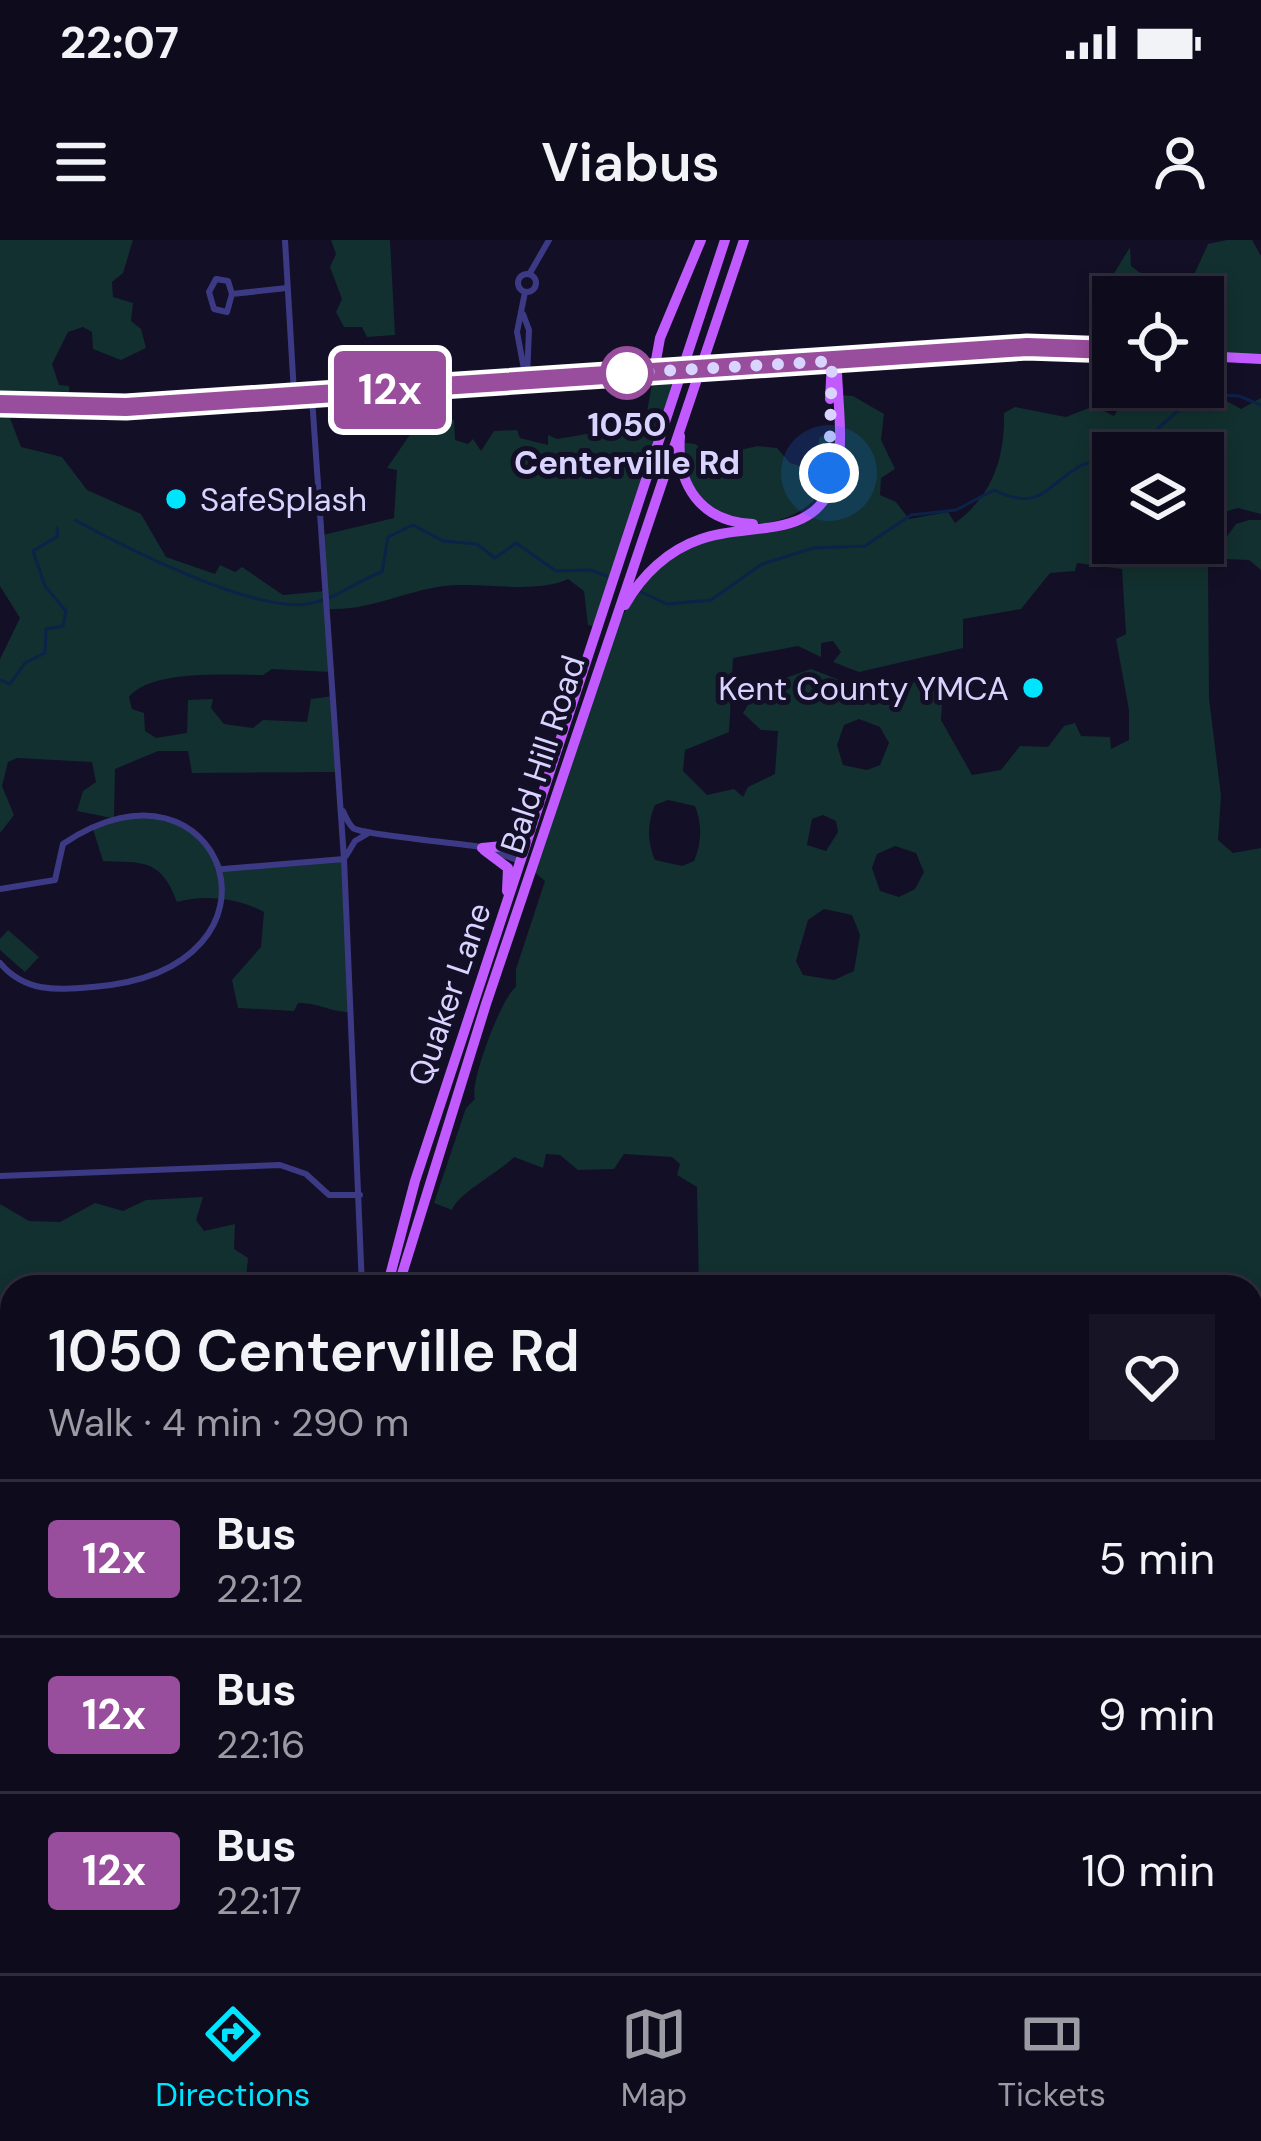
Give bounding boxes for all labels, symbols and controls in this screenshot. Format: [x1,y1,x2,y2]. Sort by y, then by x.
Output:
text: 22:07 [60,13,179,72]
text: Viabus [541,127,720,198]
icon: menu [48,129,114,195]
icon: person [1147,129,1213,195]
map controls [1092,276,1224,564]
button: locate [1092,276,1224,408]
marker: 1050 Centerville Rd [602,348,652,398]
line badge: 12x [321,351,459,429]
text: 12x [358,362,422,417]
place label: 1050 Centerville Rd [514,403,740,484]
button: layers [1092,432,1224,564]
your location [799,443,859,503]
place label: SafeSplash [200,478,367,521]
marker: SafeSplash [163,486,189,512]
street label: Bald Hill Road [490,650,595,858]
place label: Kent County YMCA [718,667,1009,710]
marker: Kent County YMCA [1020,675,1046,701]
street label: Quaker Lane [398,897,501,1091]
text: 1050 Centerville Rd [48,1314,580,1389]
button: heart [1089,1314,1215,1440]
text: Walk · 4 min · 290 m [48,1397,409,1448]
text: Bus [216,1504,296,1563]
text: 5 min [1099,1529,1215,1588]
text: 12x [82,1531,146,1586]
text: 22:12 [216,1563,303,1614]
text: Bus [216,1660,296,1719]
text: 9 min [1098,1685,1215,1744]
text: 12x [82,1687,146,1742]
text: 22:16 [216,1719,305,1770]
text: Bus [216,1816,296,1875]
text: 10 min [1081,1841,1215,1900]
text: 12x [82,1843,146,1898]
text: 22:17 [216,1875,302,1926]
tab: Directions [155,2001,310,2116]
tab: Map [621,2001,687,2116]
tab: Tickets [997,2001,1106,2116]

